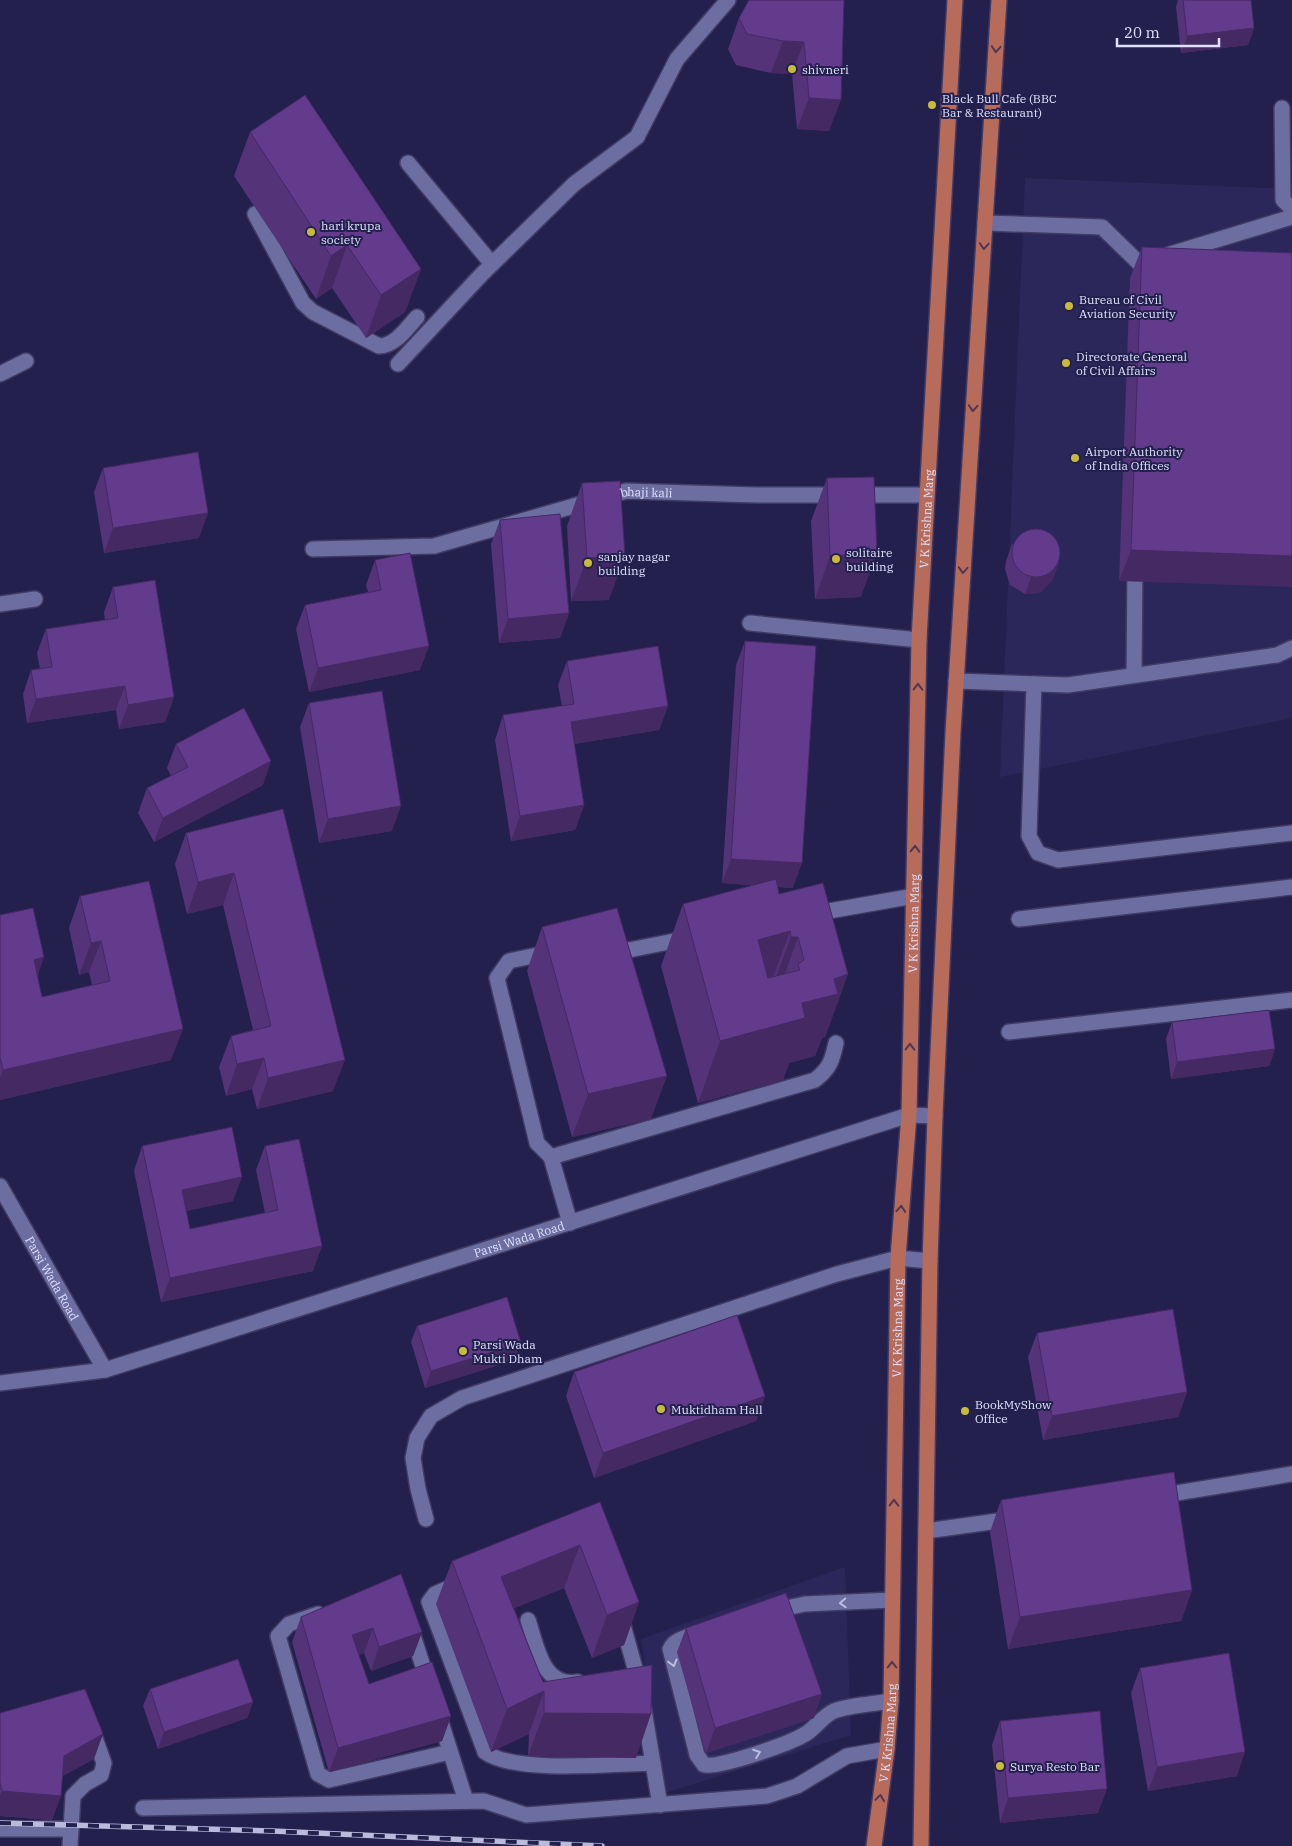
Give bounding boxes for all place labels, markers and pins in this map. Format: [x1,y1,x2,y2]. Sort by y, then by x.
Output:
place label: shivneri [802,62,849,77]
marker: shivneri [786,63,798,75]
place label: Black Bull Cafe (BBC Bar & Restaurant) [942,91,1057,120]
marker: Black Bull Cafe (BBC Bar & Restaurant) [926,99,938,111]
place label: hari krupa society [321,218,381,247]
marker: hari krupa society [305,226,317,238]
place label: Bureau of Civil Aviation Security [1079,292,1176,321]
marker: Bureau of Civil Aviation Security [1063,300,1075,312]
place label: Directorate General of Civil Affairs [1076,349,1187,378]
marker: Directorate General of Civil Affairs [1060,357,1072,369]
place label: Airport Authority of India Offices [1085,444,1183,473]
marker: Airport Authority of India Offices [1069,452,1081,464]
place label: solitaire building [846,545,894,574]
place label: sanjay nagar building [598,549,671,578]
marker: solitaire building [830,553,842,565]
marker: sanjay nagar building [582,557,594,569]
place label: Parsi Wada Mukti Dham [473,1337,543,1366]
marker: Parsi Wada Mukti Dham [457,1345,469,1357]
place label: BookMyShow Office [975,1397,1052,1426]
place label: Muktidham Hall [671,1402,763,1417]
marker: Muktidham Hall [655,1403,667,1415]
marker: BookMyShow Office [959,1405,971,1417]
place label: Surya Resto Bar [1010,1759,1100,1774]
marker: Surya Resto Bar [994,1760,1006,1772]

